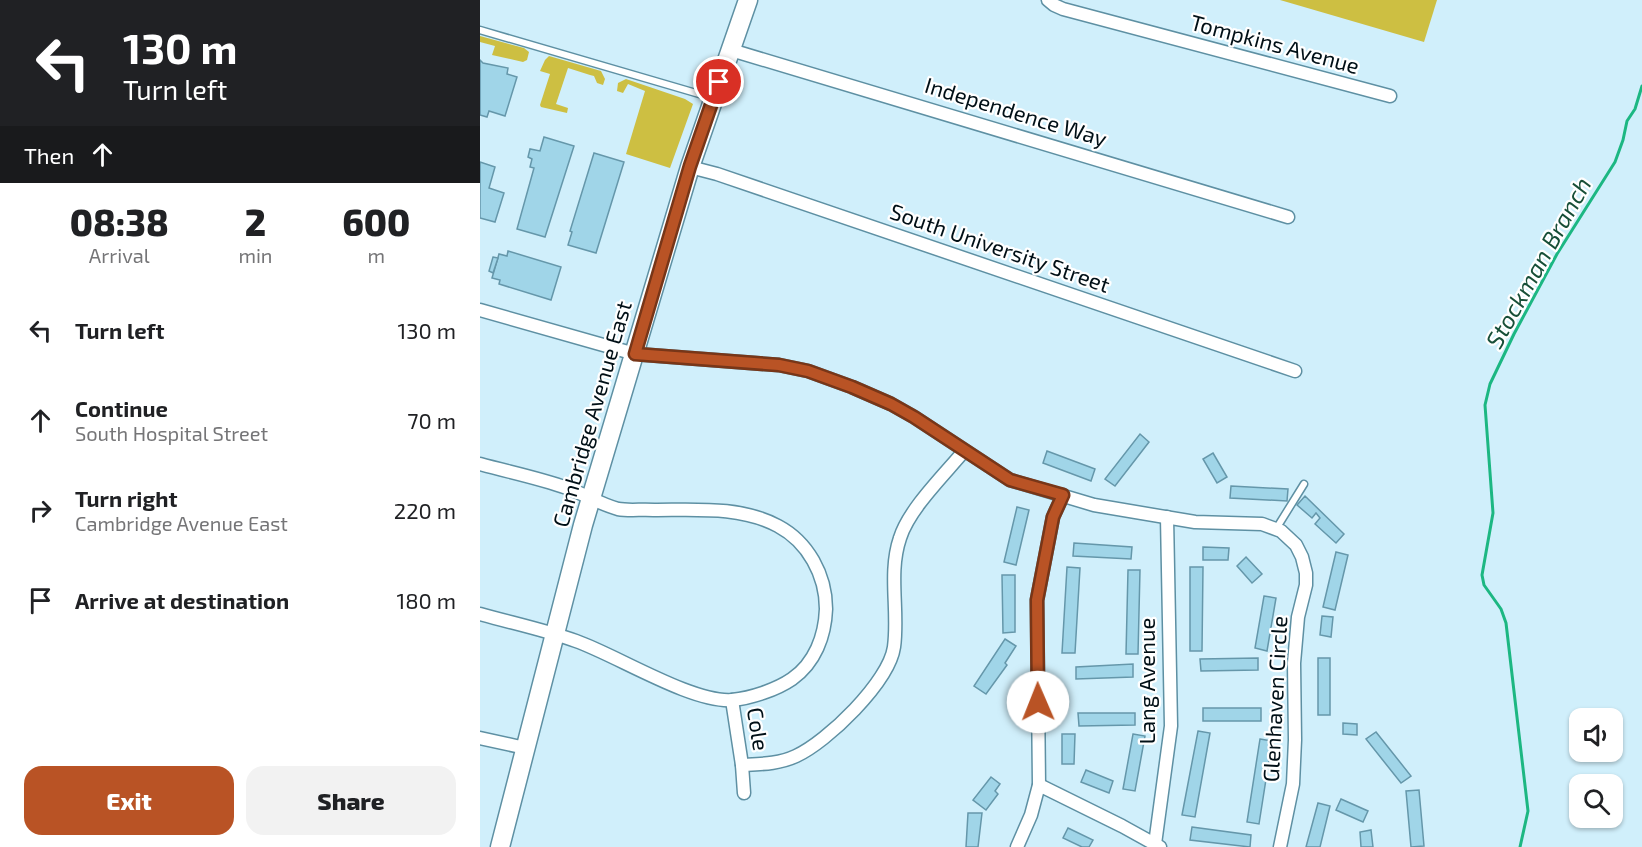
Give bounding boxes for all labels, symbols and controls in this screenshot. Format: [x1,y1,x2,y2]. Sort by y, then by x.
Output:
street label: Tompkins Avenue [1188,8,1362,78]
text: 130 m [123,22,238,72]
icon: left [24,24,102,102]
pin [693,56,744,107]
icon: arrive [702,65,735,98]
street label: Independence Way [922,71,1111,151]
text: Turn left [123,73,227,105]
icon: ahead [86,138,119,171]
text: Then [24,142,74,168]
water label: Stockman Branch [1479,172,1597,353]
street label: South University Street [887,197,1114,297]
text: 08:38 [70,200,169,243]
text: 2 [245,200,266,243]
text: 600 [342,200,410,243]
text: Arrival [89,243,150,267]
text: min [238,243,273,267]
text: m [367,243,385,267]
street label: Cambridge Avenue East [546,298,636,530]
icon: left [24,314,57,347]
text: Turn left [75,317,164,343]
text: 130 m [398,317,456,343]
text: Continue [75,395,168,421]
icon: ahead [24,404,57,437]
text: 70 m [407,407,456,433]
text: South Hospital Street [75,421,268,445]
text: Turn right [75,485,177,511]
icon: right [24,494,57,527]
text: 220 m [394,497,456,523]
text: Cambridge Avenue East [75,511,288,535]
icon: arrive [24,584,57,617]
text: Arrive at destination [75,587,289,613]
text: 180 m [396,587,456,613]
street label: Glenhaven Circle [1257,615,1291,783]
street label: Lang Avenue [1133,618,1159,744]
position arrow [1006,670,1070,734]
street label: Cole [743,705,775,752]
map controls [1569,708,1623,828]
button: sound [1569,708,1623,762]
button: Exit [24,766,234,835]
button: Share [246,766,456,835]
button: search [1569,774,1623,828]

